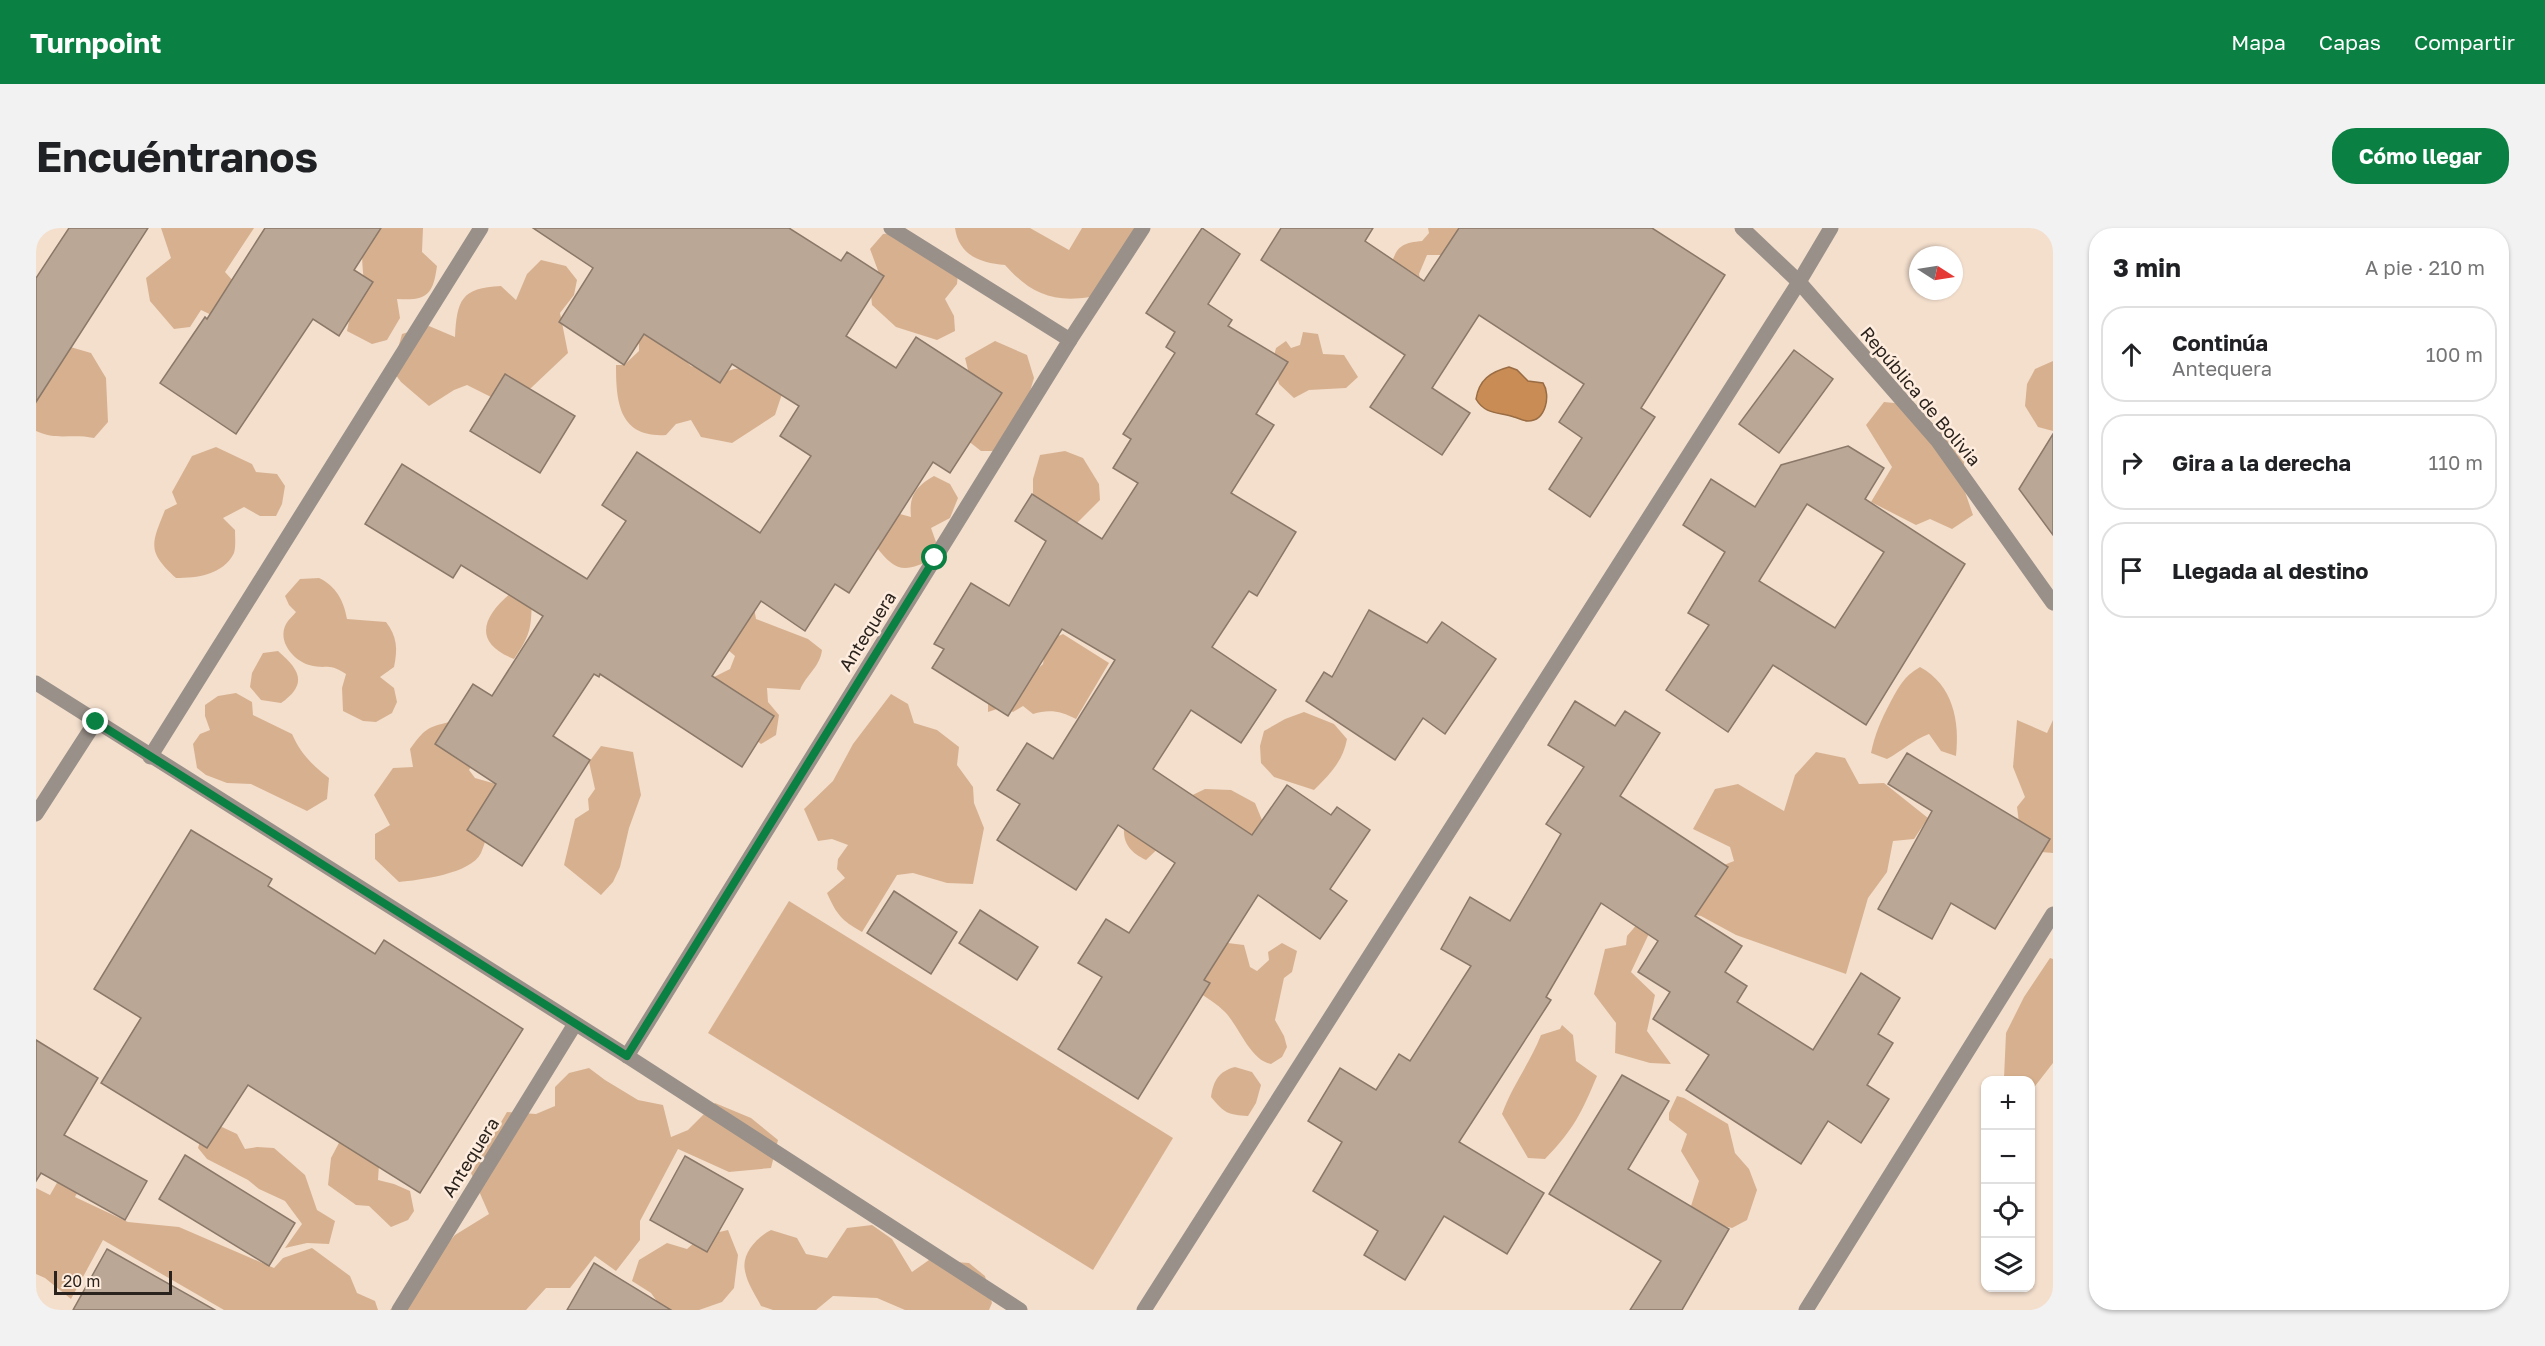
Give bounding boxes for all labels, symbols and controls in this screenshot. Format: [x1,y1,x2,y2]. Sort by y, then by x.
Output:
text: Turnpoint [30,26,161,59]
text: Mapa [2231,29,2286,55]
text: Capas [2319,29,2381,55]
text: Compartir [2414,29,2515,55]
button: Cómo llegar [2332,128,2509,184]
text: Encuéntranos [36,131,318,181]
north arrow [1909,246,1963,300]
text: 3 min [2113,252,2181,283]
text: A pie · 210 m [2365,255,2485,279]
street label: República de Bolivia [1856,322,1986,470]
text: Continúa [2172,329,2268,356]
icon: ahead [2115,338,2148,371]
text: 100 m [2426,342,2483,366]
text: Antequera [2172,356,2272,380]
icon: right [2115,446,2148,479]
text: Gira a la derecha [2172,449,2351,476]
text: 110 m [2429,450,2483,474]
route start [921,544,947,570]
icon: arrive [2115,554,2148,587]
text: Llegada al destino [2172,557,2369,584]
street label: Antequera [834,587,900,675]
route end [82,708,108,734]
map controls [1981,1076,2035,1292]
button: + [1981,1076,2035,1130]
street label: Antequera [437,1113,503,1201]
button: − [1981,1130,2035,1184]
button: locate [1981,1184,2035,1238]
button: layers [1981,1238,2035,1292]
scale bar [54,1268,172,1296]
text: 20 m [63,1271,100,1291]

